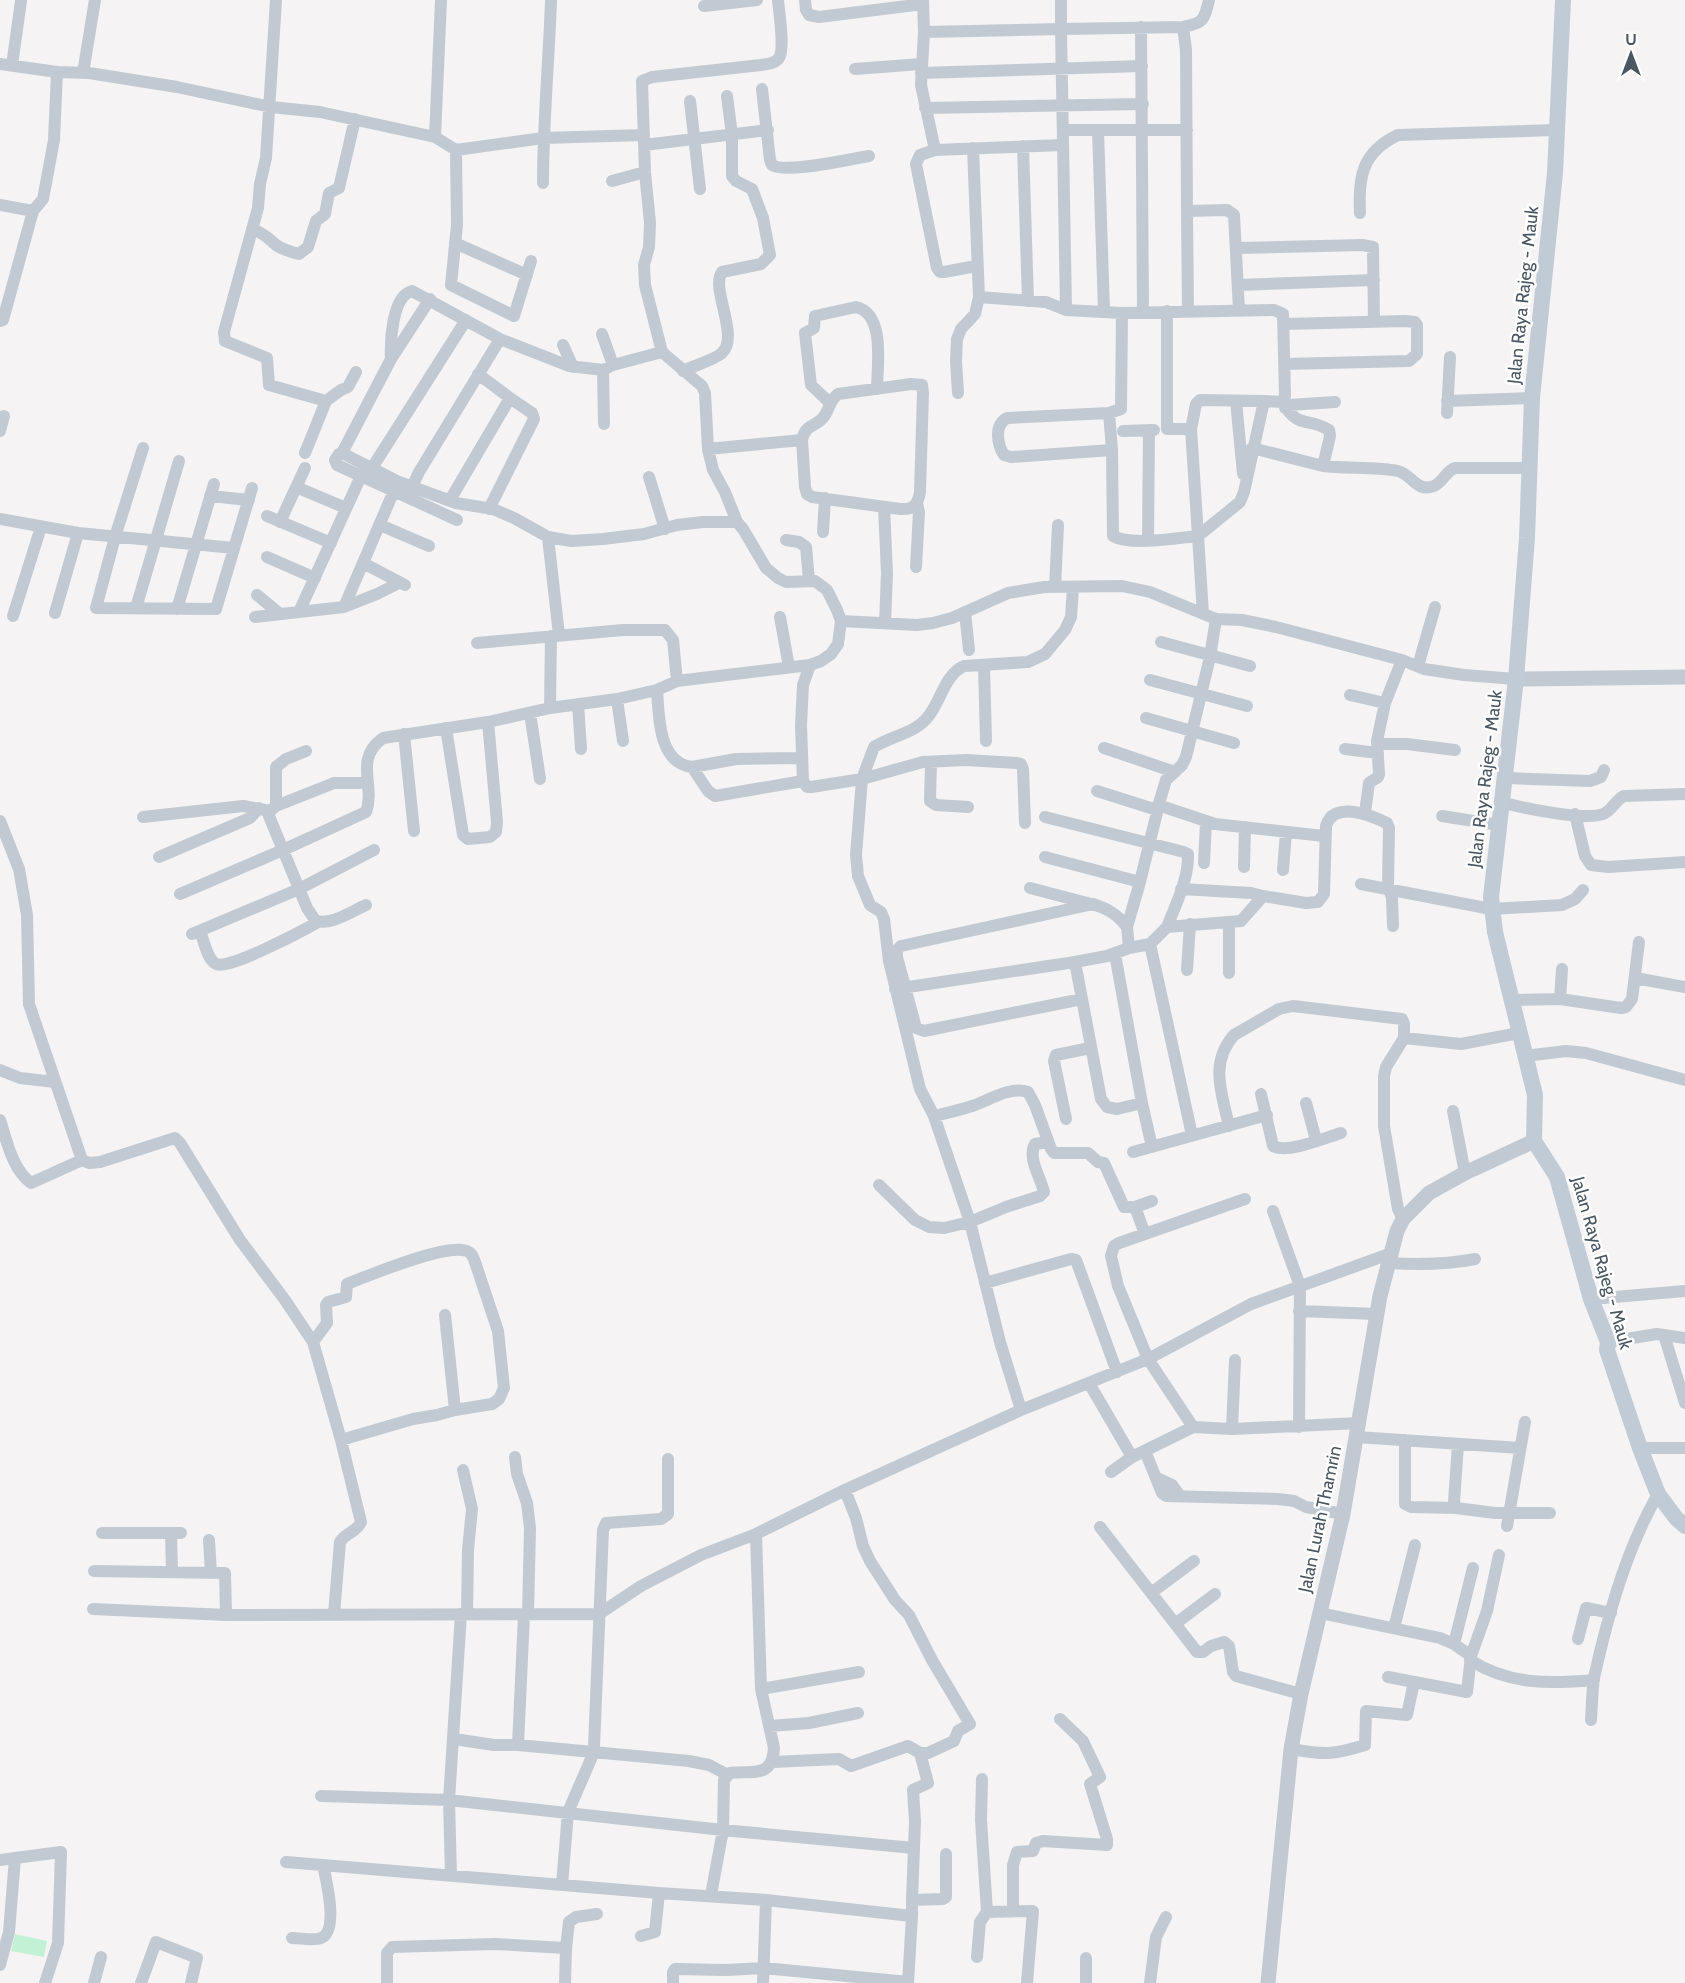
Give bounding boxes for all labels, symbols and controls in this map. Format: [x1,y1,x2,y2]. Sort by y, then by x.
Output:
north arrow [1601,24,1661,84]
text: U [1625,30,1637,49]
street label: Jalan Raya Rajeg - Mauk [1503,204,1543,386]
street label: Jalan Raya Rajeg - Mauk [1463,688,1507,870]
street label: Jalan Raya Rajeg - Mauk [1567,1173,1637,1353]
street label: Jalan Lurah Thamrin [1293,1444,1346,1595]

